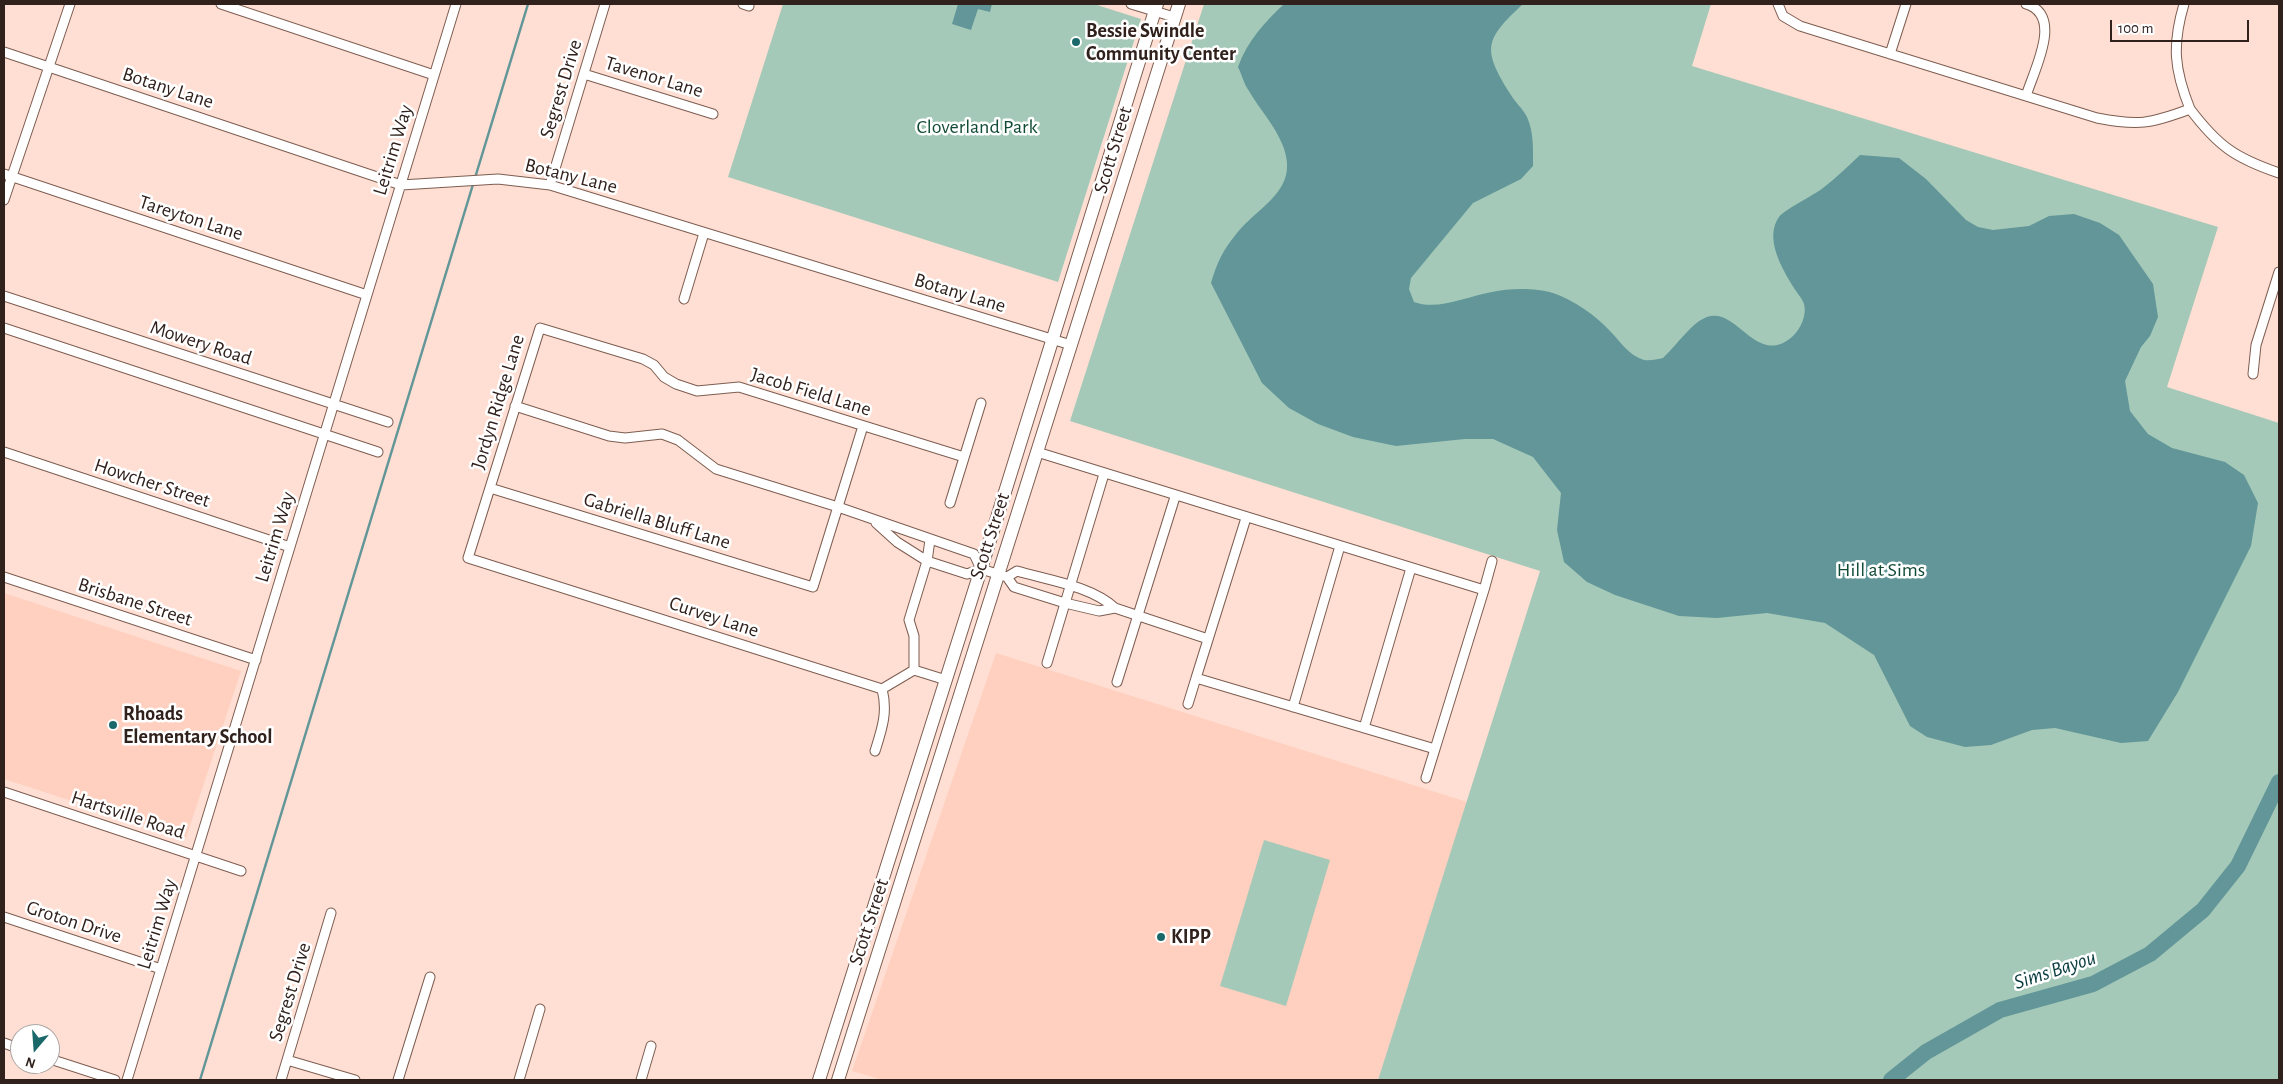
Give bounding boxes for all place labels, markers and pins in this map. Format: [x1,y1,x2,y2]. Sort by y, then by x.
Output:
place label: Bessie Swindle Community Center [1086,19,1236,66]
marker: Bessie Swindle Community Center [1070,36,1082,48]
place label: Rhoads Elementary School [123,702,272,749]
marker: Rhoads Elementary School [107,719,119,731]
place label: KIPP [1171,925,1211,949]
marker: KIPP [1155,931,1167,943]

